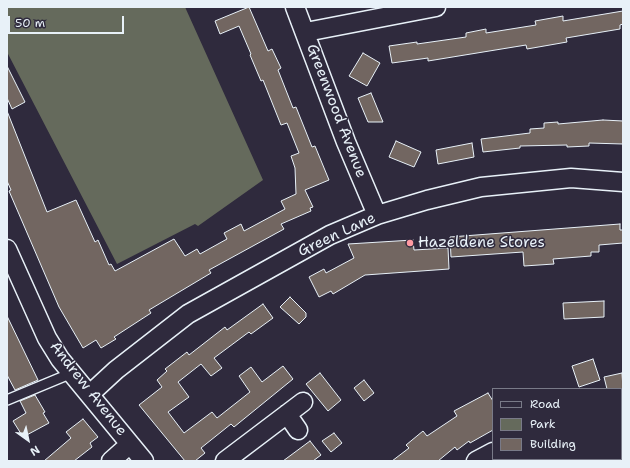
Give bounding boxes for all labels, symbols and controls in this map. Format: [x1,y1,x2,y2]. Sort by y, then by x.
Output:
scale bar [10,8,126,34]
text: 50 m [15,15,45,31]
street label: Greenwood Avenue [302,42,370,180]
street label: Green Lane [295,209,379,261]
place label: Hazeldene Stores [418,234,545,252]
marker: Hazeldene Stores [405,238,415,248]
street label: Andrew Avenue [46,338,130,440]
legend [492,388,622,460]
text: Road [530,396,560,412]
text: Park [530,416,556,432]
north arrow [8,420,48,460]
text: Building [530,436,576,452]
text: N [27,442,43,459]

